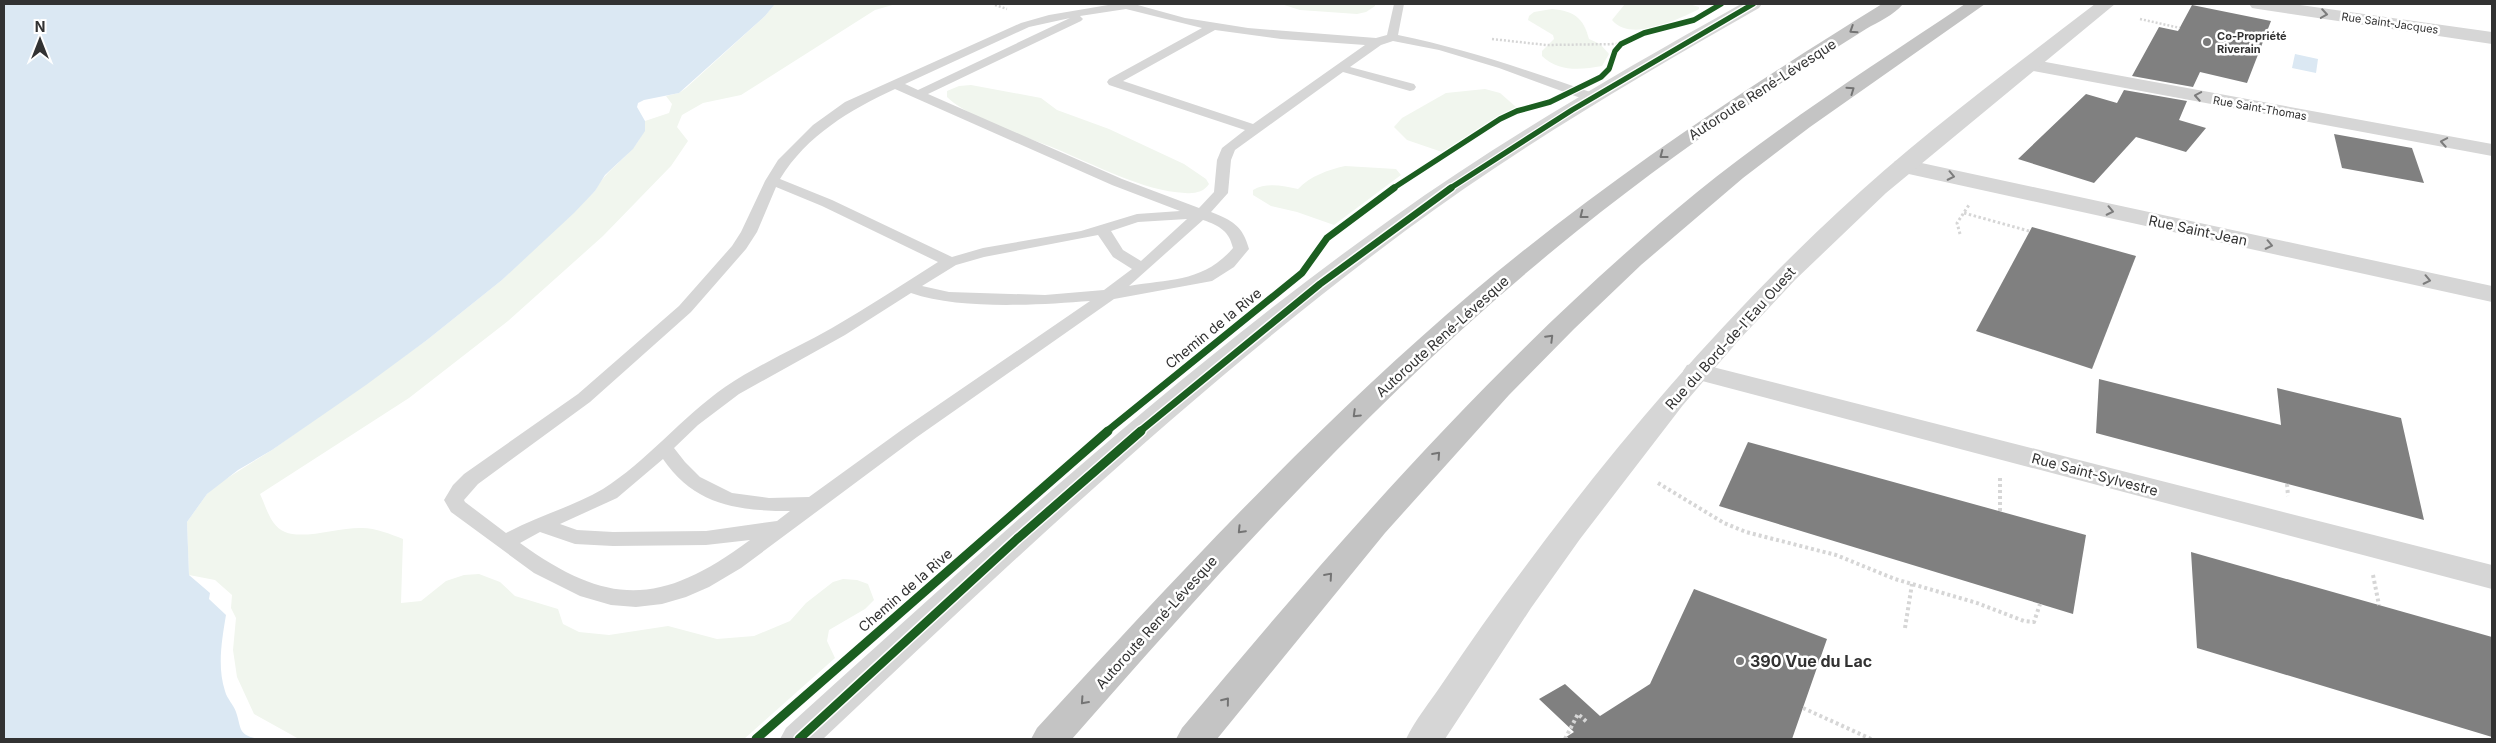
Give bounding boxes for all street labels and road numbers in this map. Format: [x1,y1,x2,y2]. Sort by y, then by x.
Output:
street label: Rue Saint-Jacques [2341,9,2440,37]
street label: Autoroute René-Lévesque [1685,35,1839,143]
street label: Rue Saint-Thomas [2212,93,2308,123]
street label: Rue Saint-Jean [2147,211,2249,249]
street label: Rue du Bord-de-l'Eau Ouest [1661,263,1799,413]
street label: Autoroute René-Lévesque [1372,272,1512,400]
street label: Chemin de la Rive [1162,284,1264,372]
street label: Rue Saint-Sylvestre [2030,449,2160,499]
street label: Chemin de la Rive [855,545,955,635]
street label: Autoroute René-Lévesque [1092,552,1220,692]

